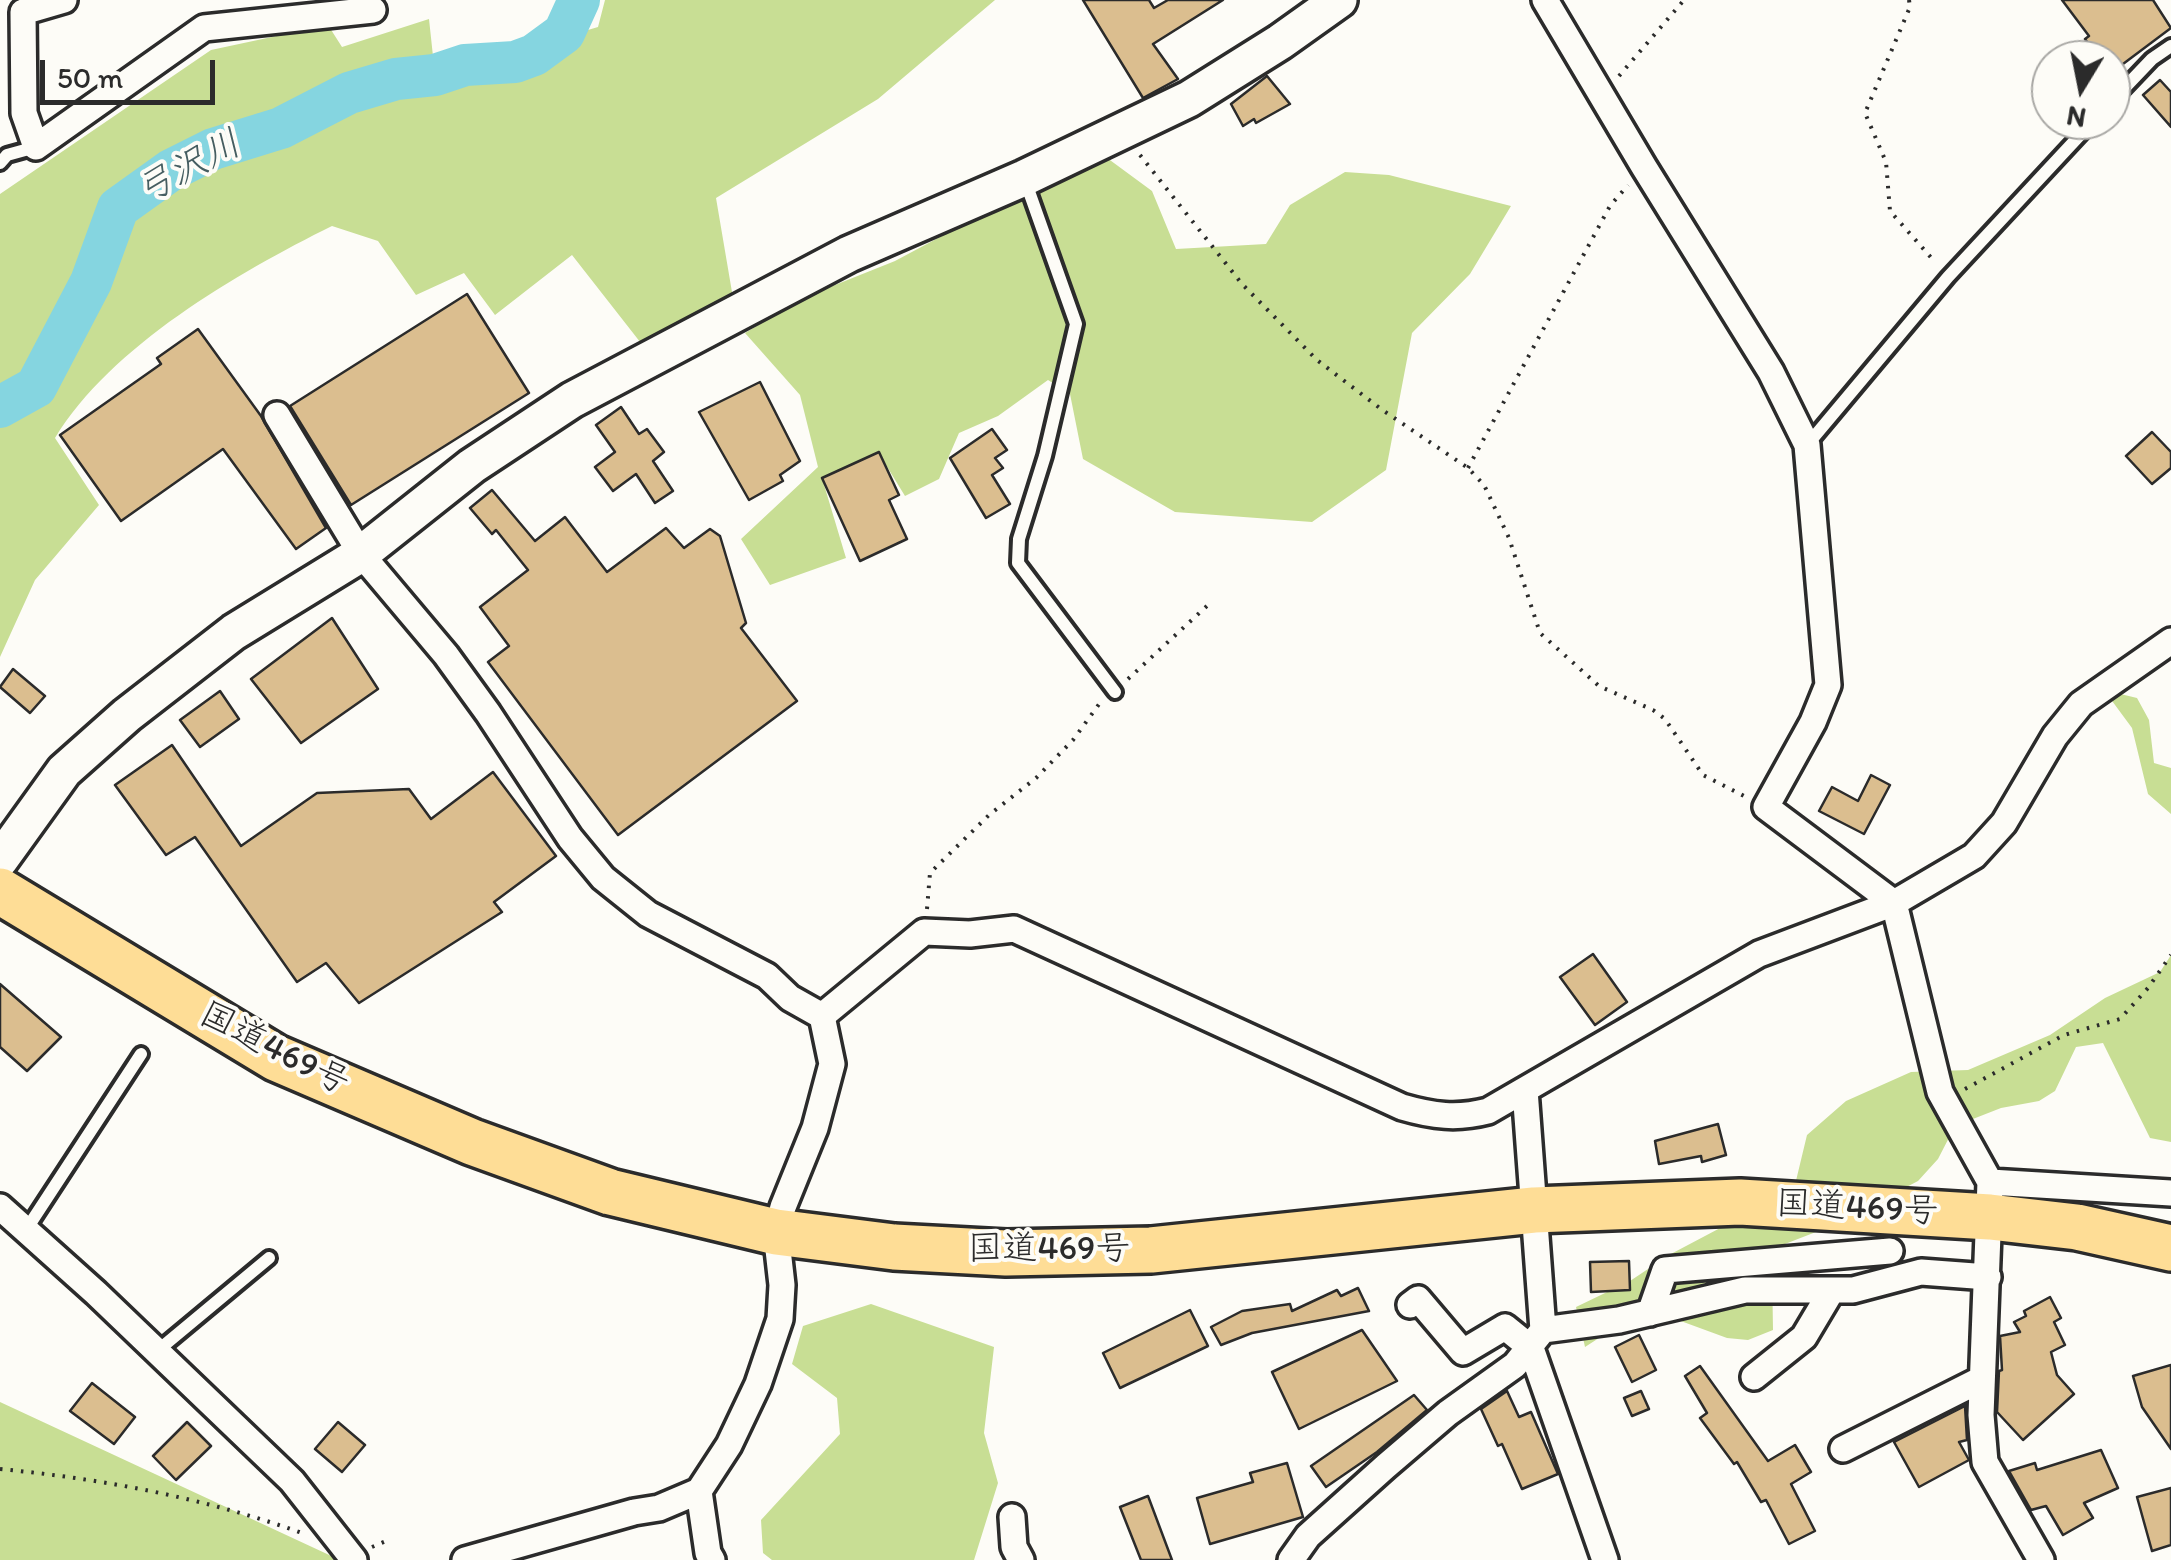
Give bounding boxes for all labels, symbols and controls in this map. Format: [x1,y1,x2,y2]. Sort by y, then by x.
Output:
scale bar [45,40,220,102]
north arrow [2031,40,2131,140]
text: 50 m [57,59,123,96]
text: N [2064,99,2088,136]
water label: 弓沢川 [128,122,250,216]
street label: 国道469号 [192,994,356,1106]
street label: 国道469号 [1775,1184,1939,1234]
street label: 国道469号 [968,1229,1130,1271]

